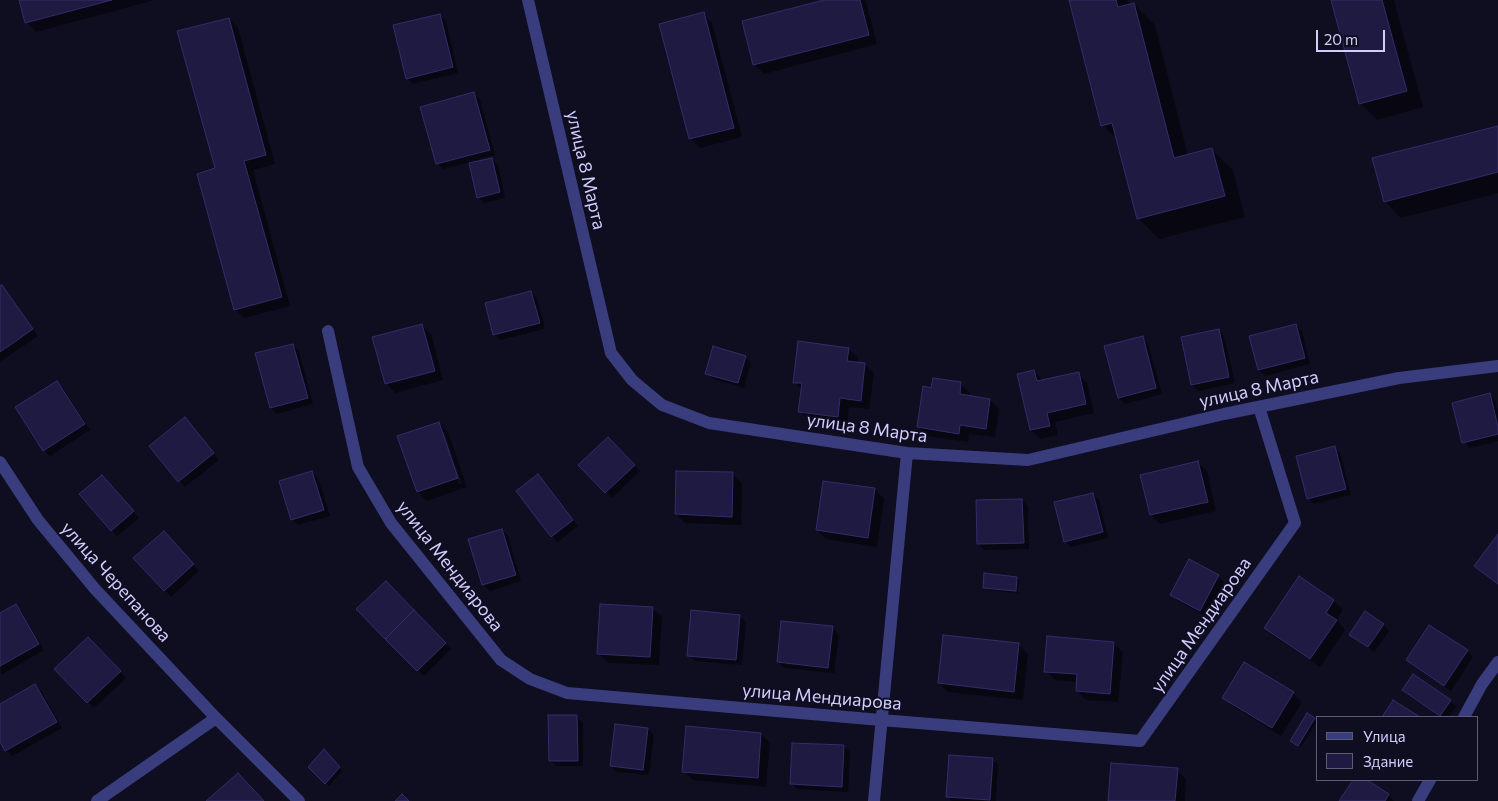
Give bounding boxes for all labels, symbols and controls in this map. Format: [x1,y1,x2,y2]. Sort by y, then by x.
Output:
scale bar [1318,20,1387,52]
text: 20 m [1324,30,1358,48]
street label: улица 8 Марта [562,108,610,232]
street label: улица 8 Марта [1197,366,1321,412]
street label: улица 8 Марта [805,409,929,447]
street label: улица Мендиарова [392,496,508,636]
street label: улица Черепанова [57,518,175,646]
street label: улица Мендиарова [1146,553,1256,697]
street label: улица Мендиарова [741,679,903,715]
legend [1316,716,1478,781]
text: Улица [1363,727,1405,745]
text: Здание [1363,752,1413,770]

